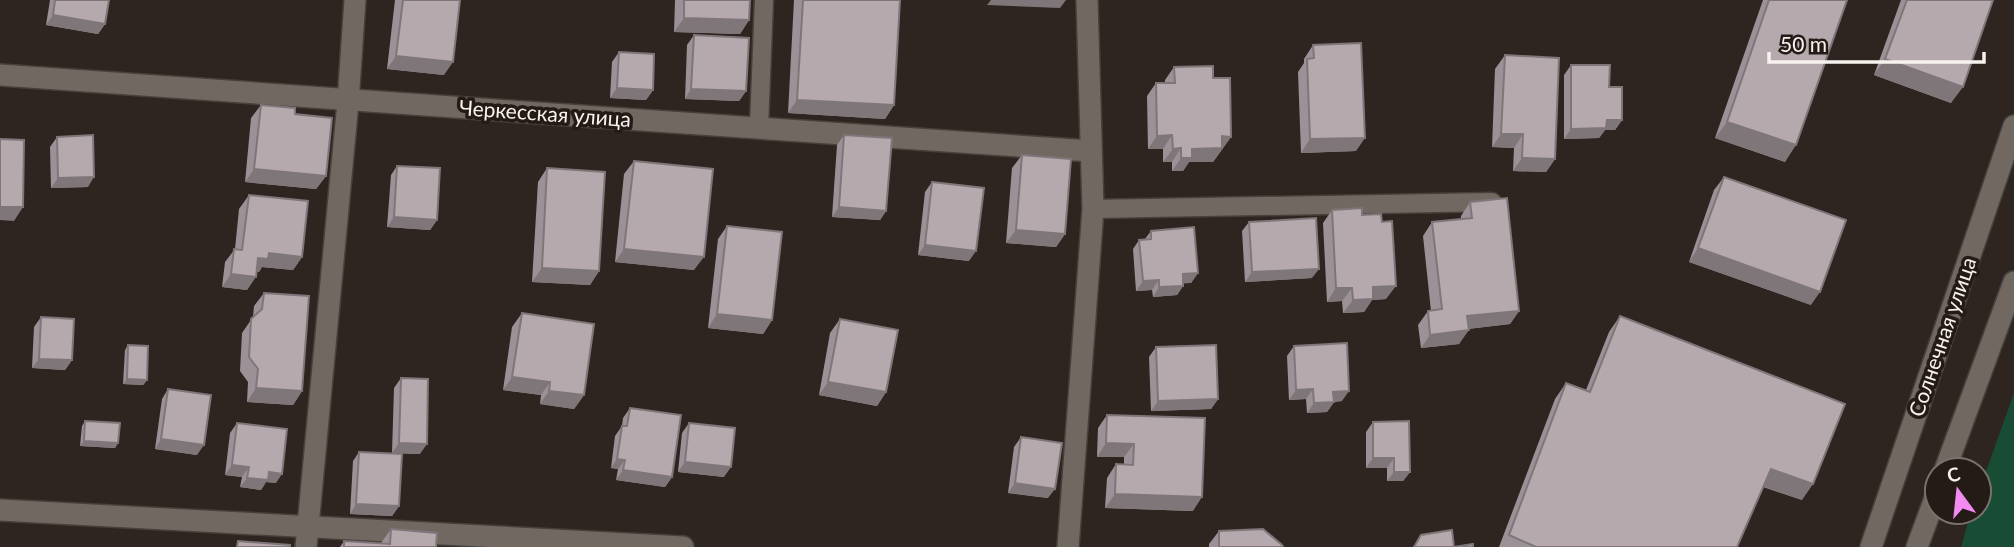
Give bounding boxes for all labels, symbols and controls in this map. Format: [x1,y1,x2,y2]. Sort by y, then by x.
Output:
scale bar [1769,21,1984,65]
text: 50 m [1780,31,1827,56]
street label: Черкесская улица [458,94,632,131]
street label: Солнечная улица [1903,254,1981,419]
north arrow [1923,456,1993,526]
text: С [1944,461,1963,487]

